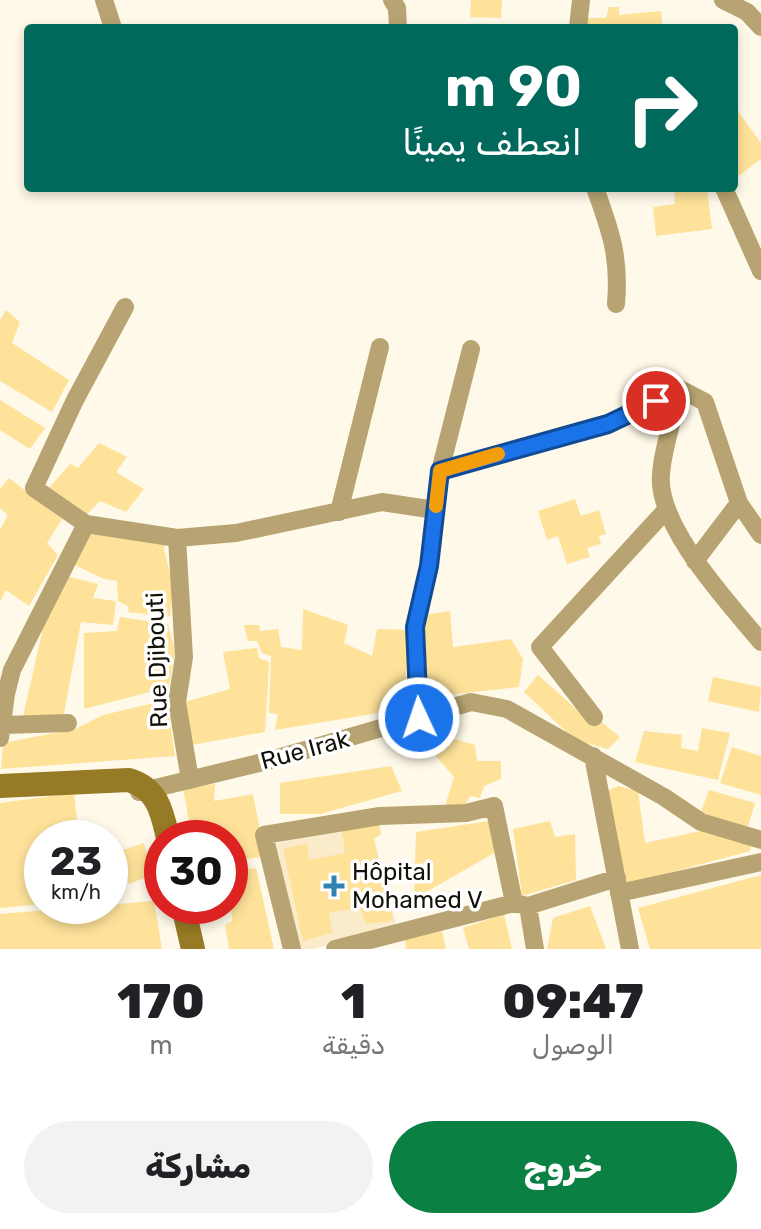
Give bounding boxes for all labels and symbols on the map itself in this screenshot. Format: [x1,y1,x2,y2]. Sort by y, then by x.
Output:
pin [622,367,690,435]
street label: Rue Djibouti [141,592,173,728]
position arrow [377,676,461,760]
street label: Rue Irak [258,725,353,775]
speed limit sign: 30 [144,820,248,924]
place label: Hôpital Mohamed V [352,858,483,914]
marker: Hôpital Mohamed V [323,875,345,897]

